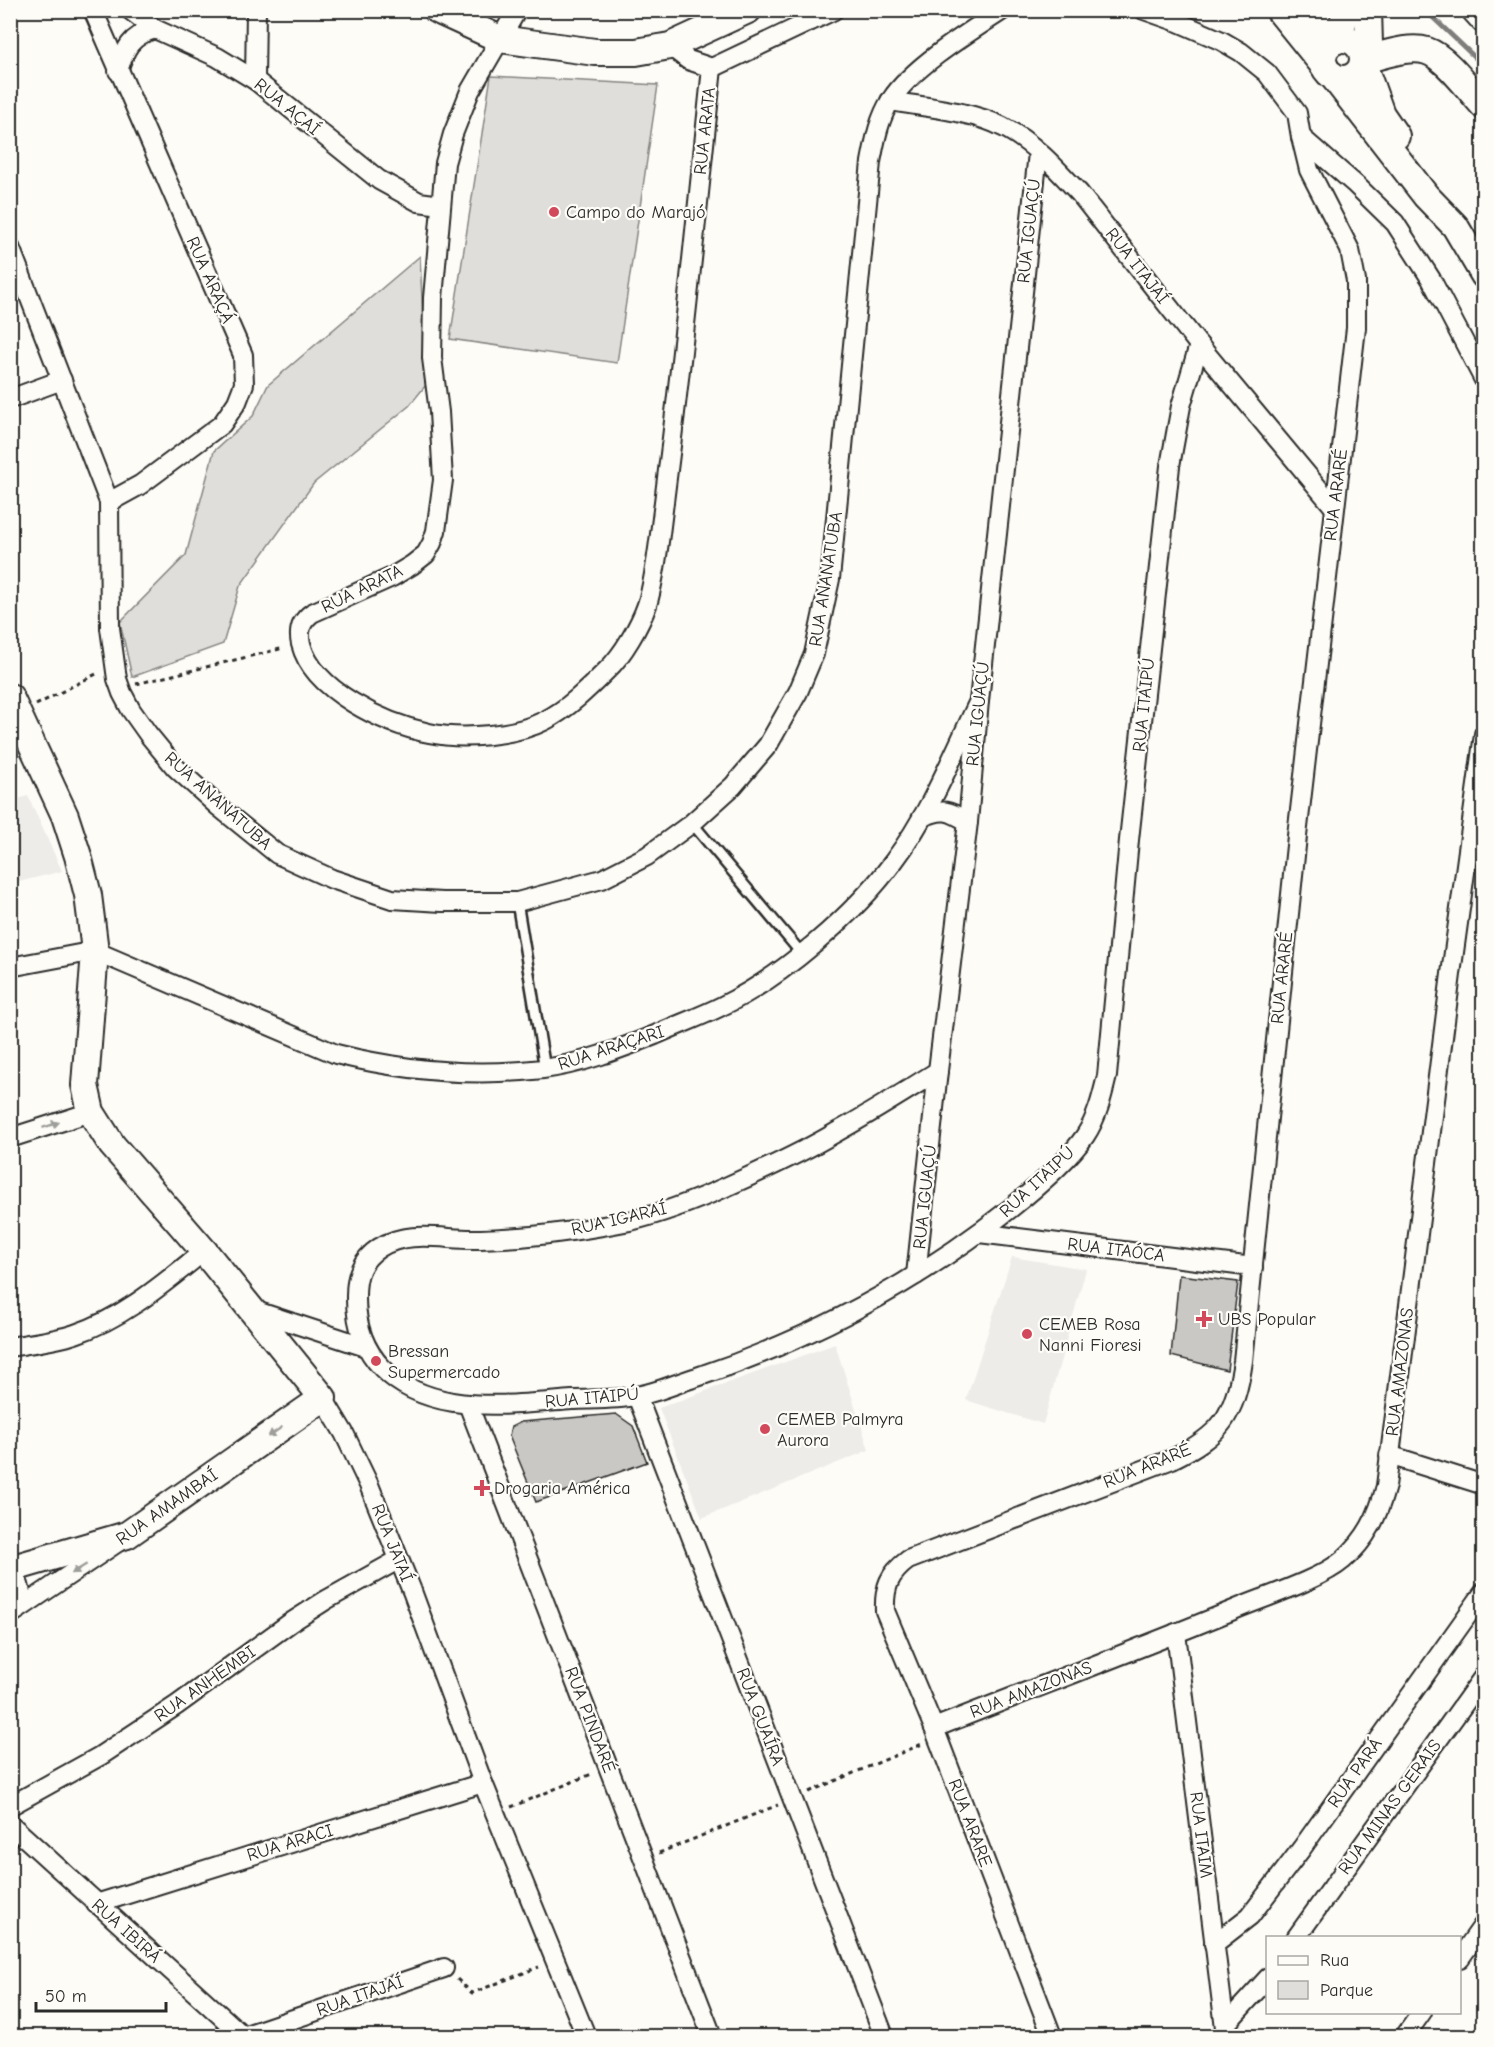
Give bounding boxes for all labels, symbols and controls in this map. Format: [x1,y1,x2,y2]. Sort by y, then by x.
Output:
street label: RUA AÇAÍ [250,73,325,140]
street label: RUA ARATA [690,86,720,176]
street label: RUA IGUAÇÚ [1012,178,1045,284]
place label: Campo do Marajó [566,202,706,223]
marker: Campo do Marajó [547,205,561,219]
street label: RUA ITAJAÍ [1101,223,1174,308]
street label: RUA ARAÇÁ [182,233,239,327]
street label: RUA ARARÉ [1319,448,1352,542]
street label: RUA ANANATUBA [805,510,847,648]
street label: RUA ARATA [318,560,406,618]
street label: RUA ITAIPÚ [1128,657,1159,753]
street label: RUA IGUAÇÚ [961,661,994,767]
street label: RUA ANANATUBA [160,748,276,854]
street label: RUA ARARÉ [1266,931,1297,1025]
street label: RUA ARAÇARI [555,1021,667,1075]
one-way arrow [42,1120,60,1129]
street label: RUA ITAIPÚ [995,1141,1079,1222]
street label: RUA IGUAÇÚ [908,1144,941,1250]
street label: RUA IGARAÍ [569,1197,669,1240]
street label: RUA ITAÓCA [1066,1233,1166,1266]
street label: RUA AMAZONAS [1382,1307,1418,1437]
place label: UBS Popular [1218,1309,1316,1330]
marker: UBS Popular [1195,1310,1213,1328]
place label: CEMEB Rosa Nanni Fioresi [1039,1314,1142,1356]
marker: CEMEB Rosa Nanni Fioresi [1020,1327,1034,1341]
place label: Bressan Supermercado [388,1341,500,1383]
marker: Bressan Supermercado [369,1354,383,1368]
street label: RUA ITAIPÚ [544,1382,640,1413]
place label: CEMEB Palmyra Aurora [777,1409,904,1451]
marker: CEMEB Palmyra Aurora [758,1422,772,1436]
one-way arrow [268,1426,284,1438]
street label: RUA ARARÉ [1100,1438,1194,1493]
street label: RUA AMAMBAÍ [112,1463,222,1550]
place label: Drogaria América [494,1478,631,1499]
marker: Drogaria América [475,1481,489,1495]
street label: RUA JATAÍ [367,1501,418,1585]
one-way arrow [71,1564,87,1575]
street label: RUA ANHEMBI [150,1641,260,1727]
street label: RUA AMAZONAS [967,1657,1095,1723]
street label: RUA PINDARÉ [560,1664,621,1776]
street label: RUA GUAÍRA [732,1665,789,1769]
street label: RUA PARÁ [1323,1733,1387,1812]
street label: RUA MINAS GERAIS [1334,1735,1446,1879]
street label: RUA ARARE [944,1776,996,1870]
street label: RUA ITAIM [1185,1791,1217,1879]
street label: RUA ARACI [244,1820,336,1866]
street label: RUA IBIRÁ [87,1894,166,1968]
legend [1266,1936,1461,2014]
text: Rua [1320,1950,1349,1971]
street label: RUA ITAJAÍ [313,1970,406,2021]
scale bar [36,1975,166,2013]
text: Parque [1320,1980,1373,2001]
text: 50 m [45,1986,87,2007]

